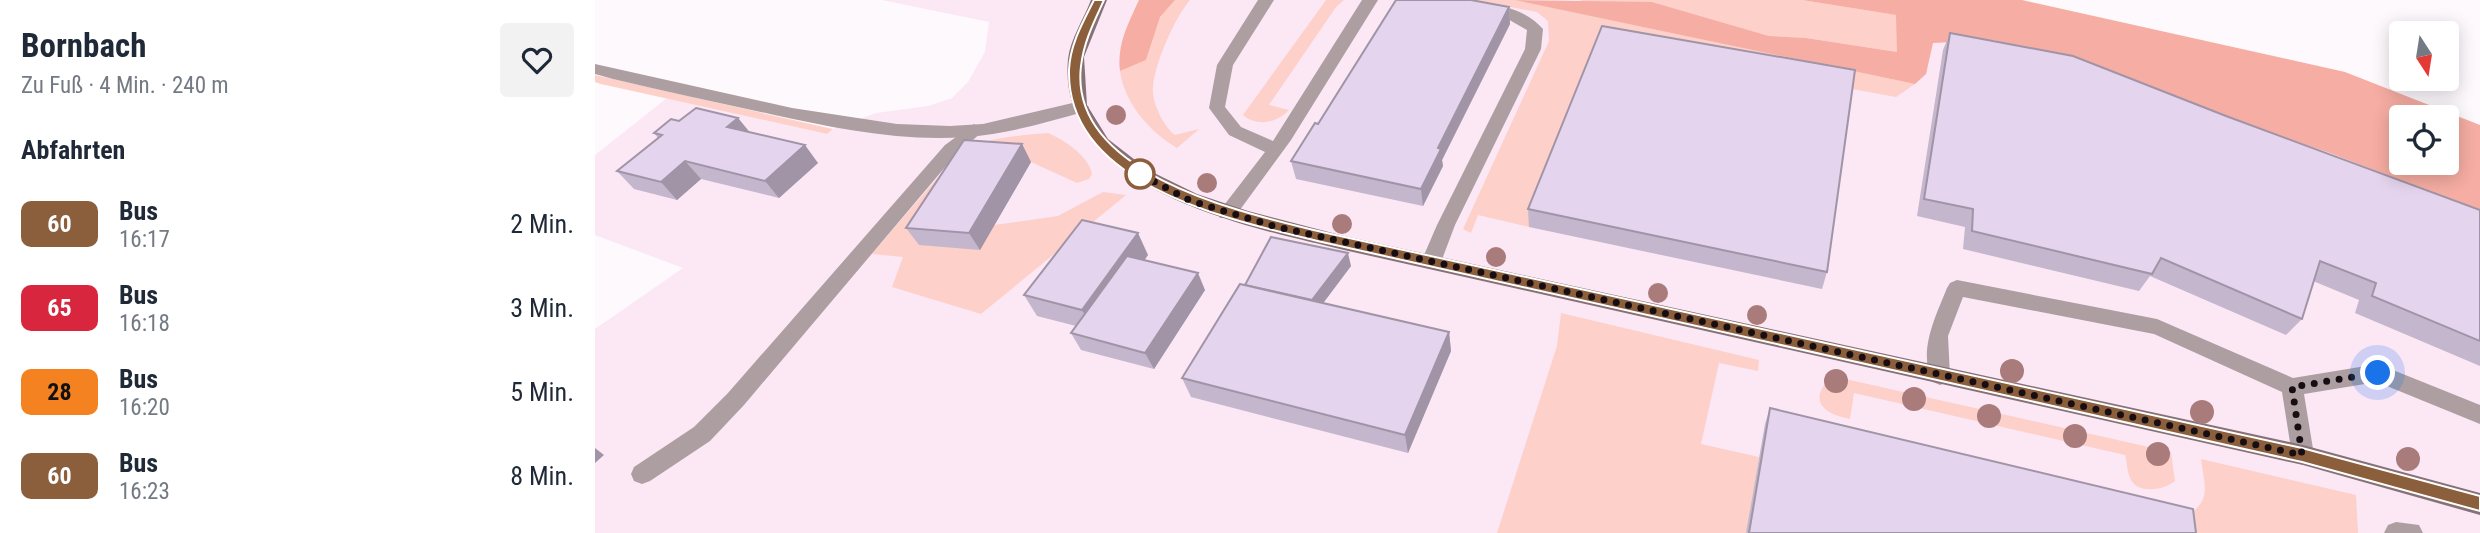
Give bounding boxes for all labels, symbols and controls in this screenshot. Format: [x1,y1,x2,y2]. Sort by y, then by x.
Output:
north arrow [2389,21,2459,91]
map controls [2389,21,2459,175]
button: heart [500,23,574,97]
text: Bornbach [21,26,146,65]
text: Zu Fuß · 4 Min. · 240 m [21,72,229,99]
button: locate [2389,105,2459,175]
text: Abfahrten [21,135,125,165]
unlabelled marker [1125,159,1155,189]
text: Bus [119,196,158,226]
text: 2 Min. [510,209,574,239]
text: 60 [47,210,72,238]
text: 16:17 [119,226,170,253]
text: Bus [119,280,158,310]
text: 3 Min. [510,293,574,323]
text: 65 [47,294,72,322]
text: 16:18 [119,310,170,337]
your location [2360,355,2395,390]
text: Bus [119,364,158,394]
text: 5 Min. [510,377,574,407]
text: 28 [47,378,72,406]
text: 16:20 [119,394,170,421]
text: Bus [119,448,158,478]
text: 8 Min. [510,461,574,491]
text: 60 [47,462,72,490]
text: 16:23 [119,478,170,505]

